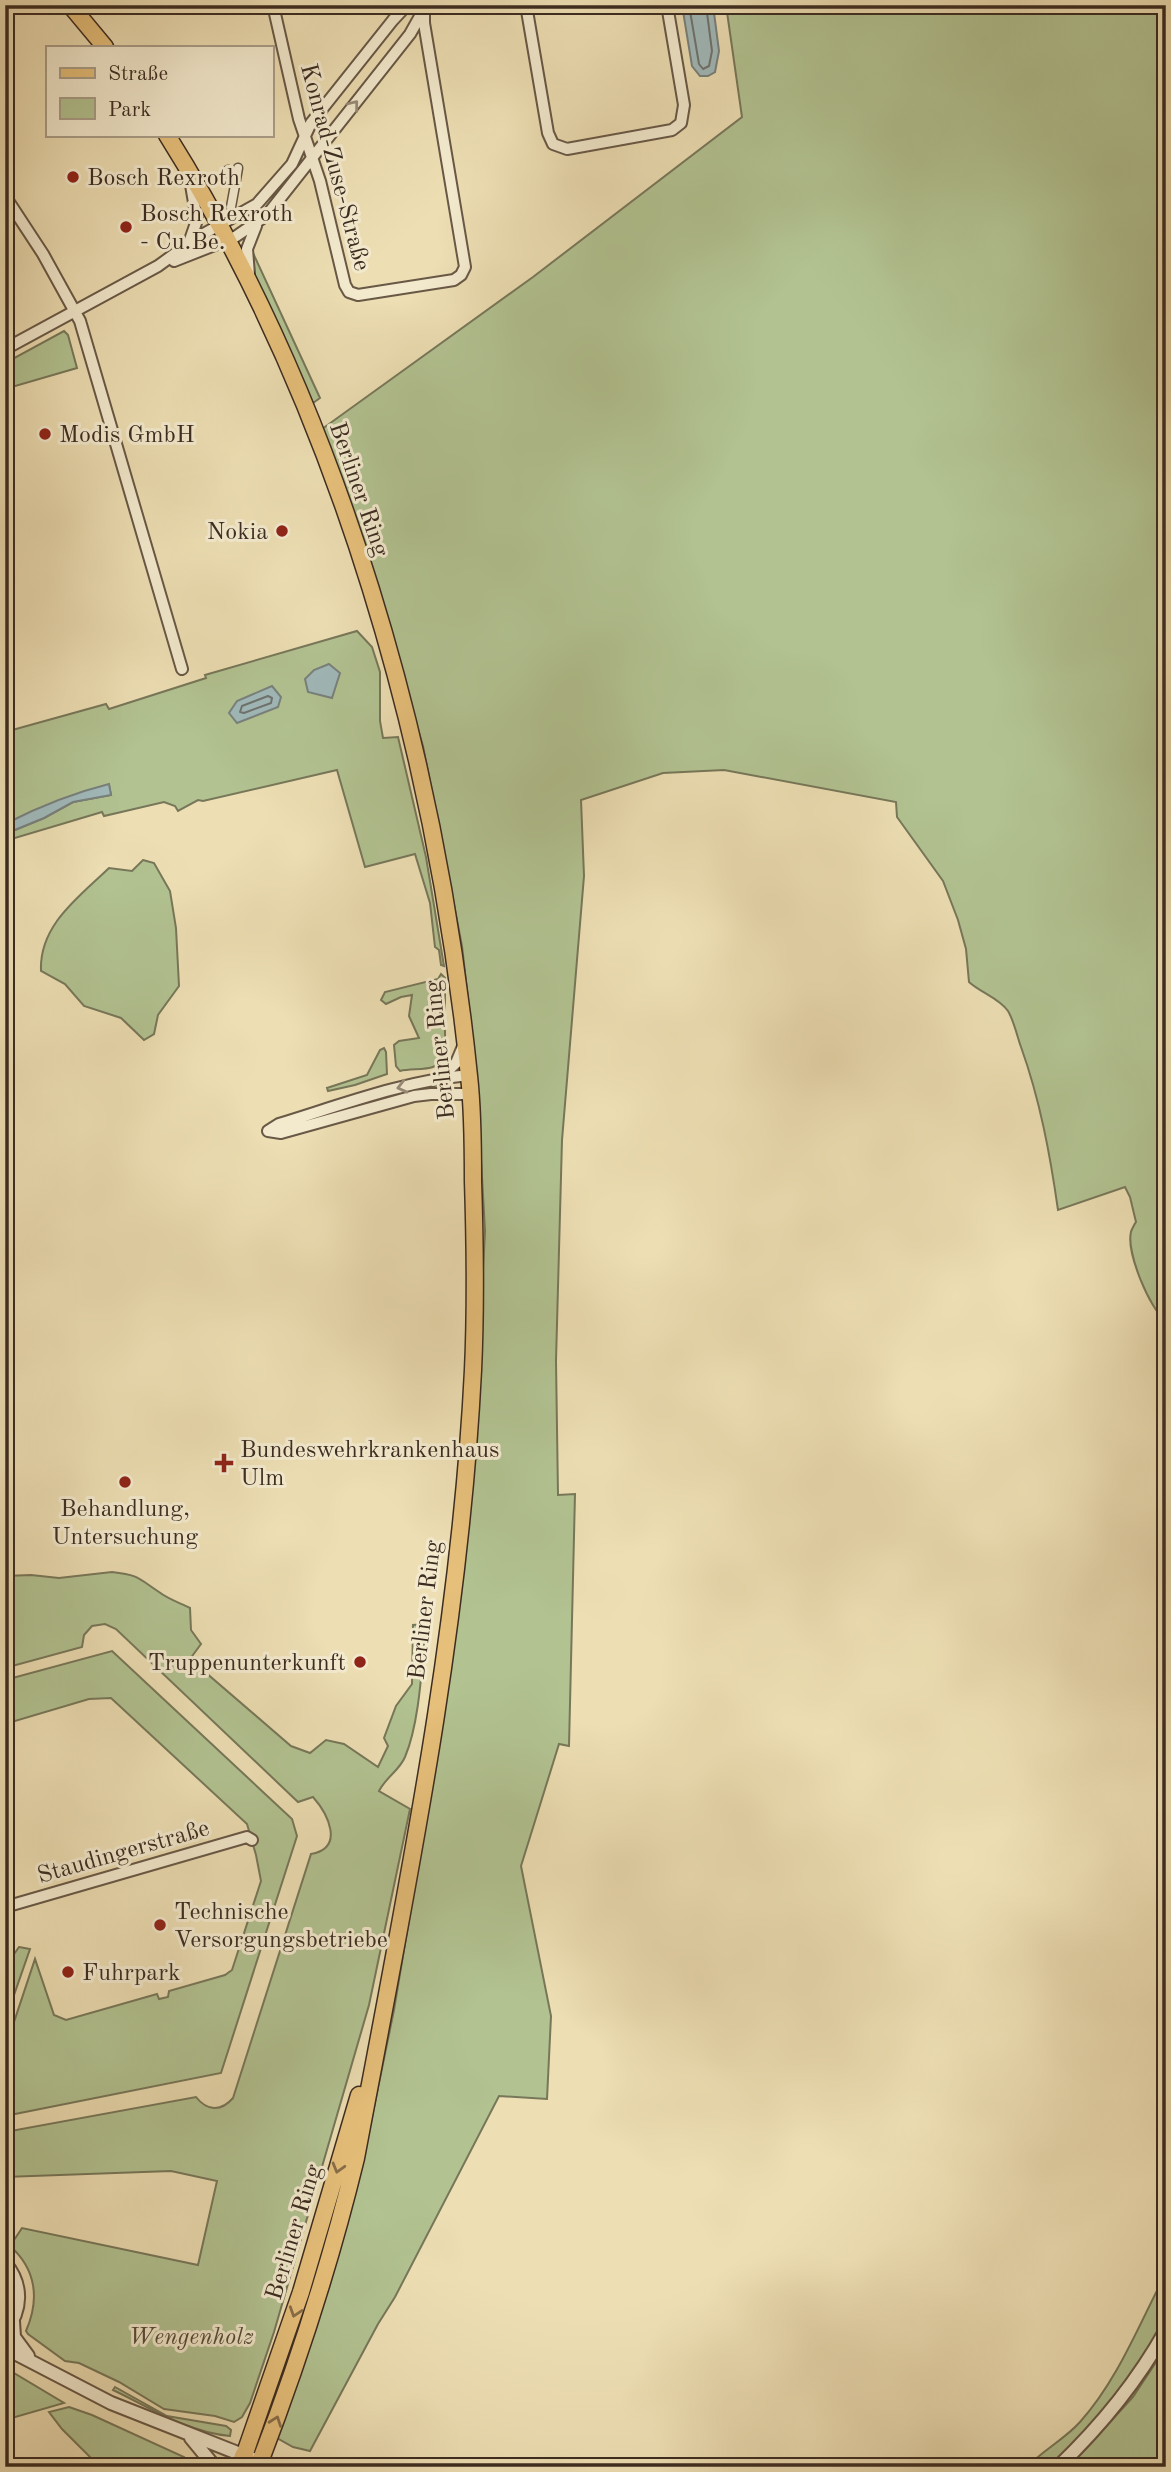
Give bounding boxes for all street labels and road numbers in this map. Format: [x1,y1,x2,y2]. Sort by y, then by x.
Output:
street label: Konrad-Zuse-Straße [295,61,373,274]
street label: Berliner Ring [324,419,392,560]
street label: Berliner Ring [422,979,460,1121]
street label: Berliner Ring [406,1539,446,1681]
street label: Staudingerstraße [35,1817,212,1889]
street label: Berliner Ring [263,2162,327,2303]

